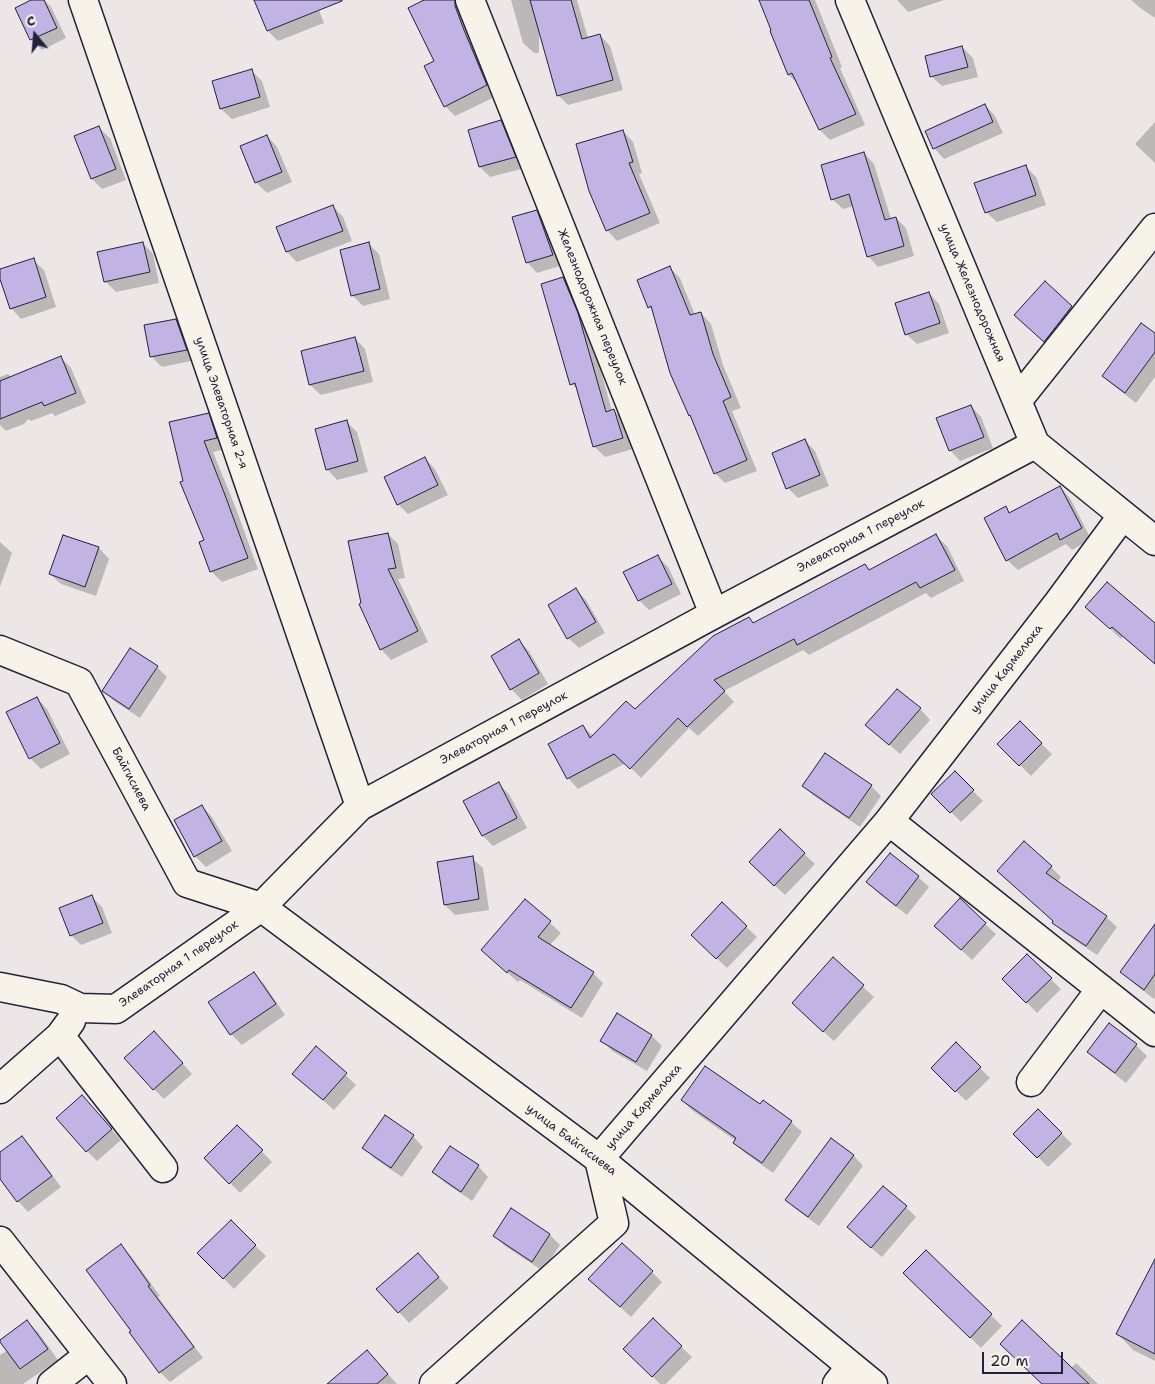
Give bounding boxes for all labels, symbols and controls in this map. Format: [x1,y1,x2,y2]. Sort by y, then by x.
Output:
north arrow [10,10,60,60]
text: С [24,11,37,31]
street label: улица Железнодорожная [936,222,1008,364]
street label: Железнодорожная переулок [554,227,630,387]
street label: улица Элеваторная 2-я [192,335,250,471]
street label: Элеваторная 1 переулок [795,496,927,576]
street label: улица Кармелюка [968,622,1046,716]
street label: Элеваторная 1 переулок [438,688,570,768]
street label: Байгисиева [108,745,154,813]
street label: Элеваторная 1 переулок [117,917,241,1011]
street label: улица Кармелюка [603,1061,685,1153]
street label: улица Байгисиева [523,1101,619,1179]
scale bar [985,1342,1066,1374]
text: 20 m [990,1351,1029,1371]

